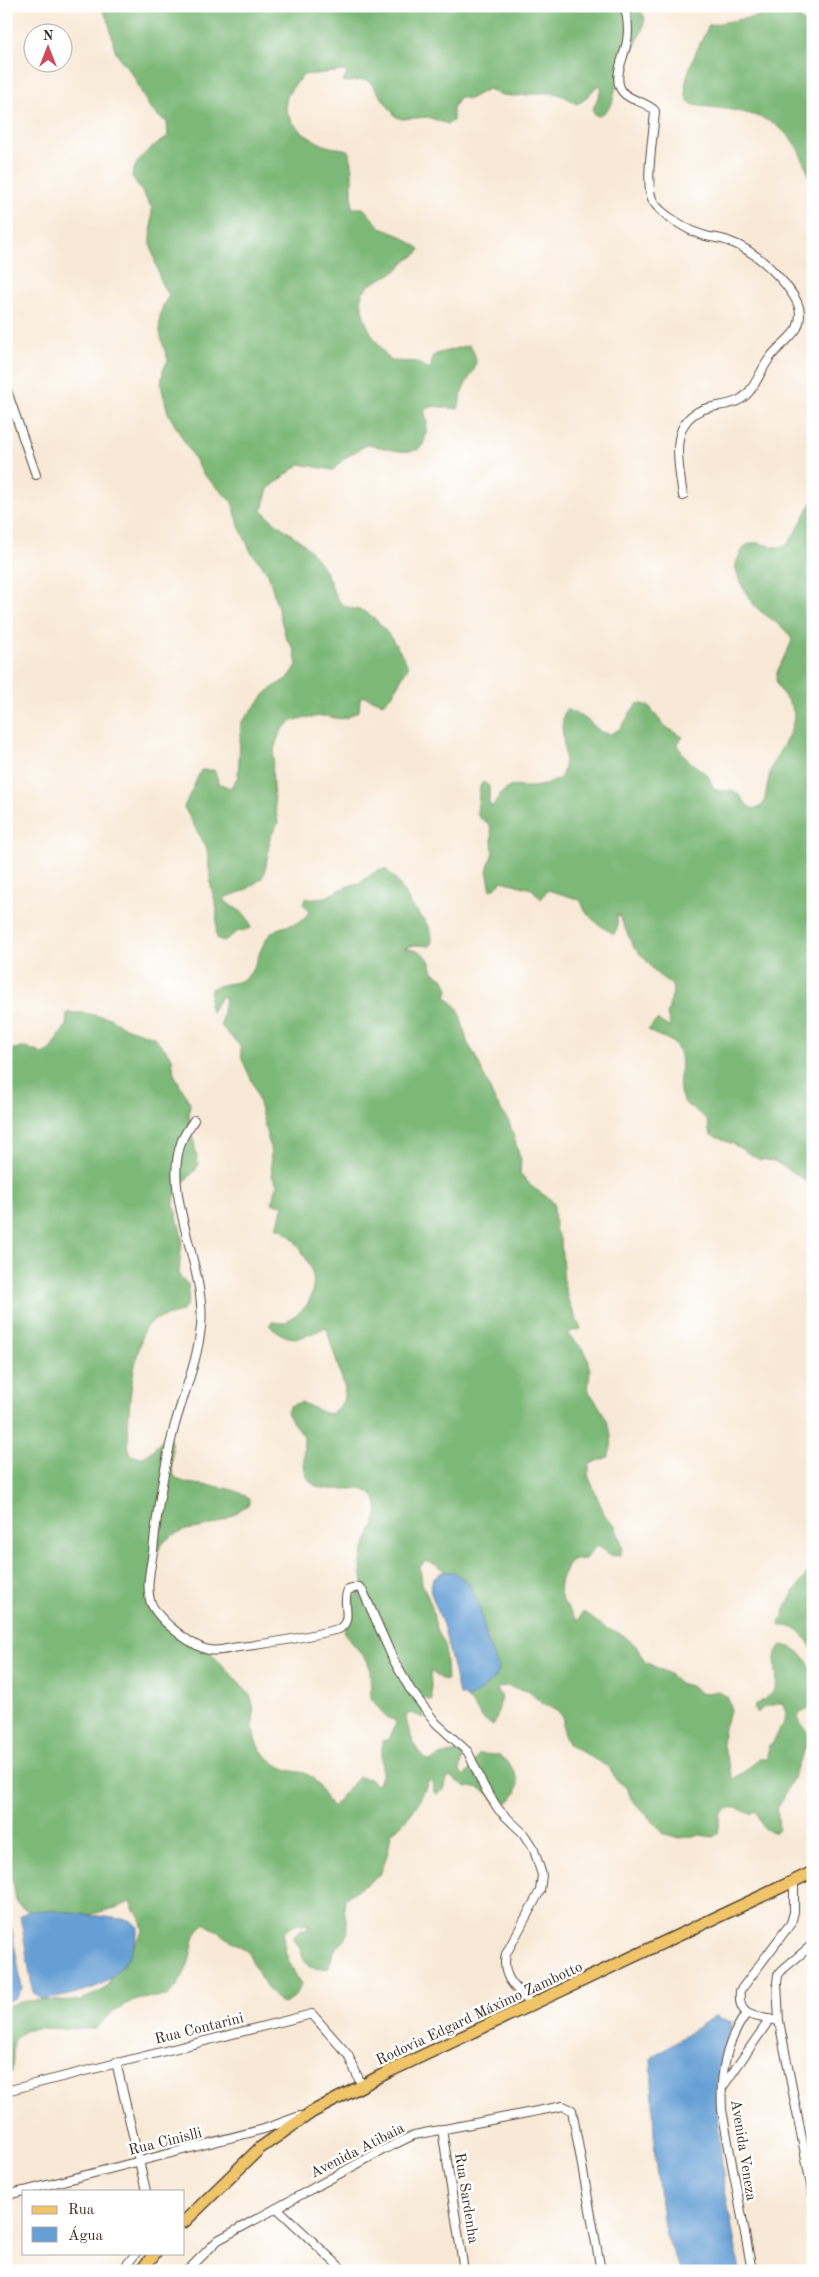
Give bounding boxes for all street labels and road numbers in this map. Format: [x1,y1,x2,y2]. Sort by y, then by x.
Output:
street label: Rodovia Edgard Máximo Zambotto [374,1960,585,2069]
street label: Rua Contarini [153,2011,245,2048]
street label: Avenida Veneza [727,2099,758,2202]
street label: Avenida Atibaia [308,2121,408,2182]
street label: Rua Cinislli [127,2126,204,2159]
street label: Rua Sardenha [451,2152,480,2245]

